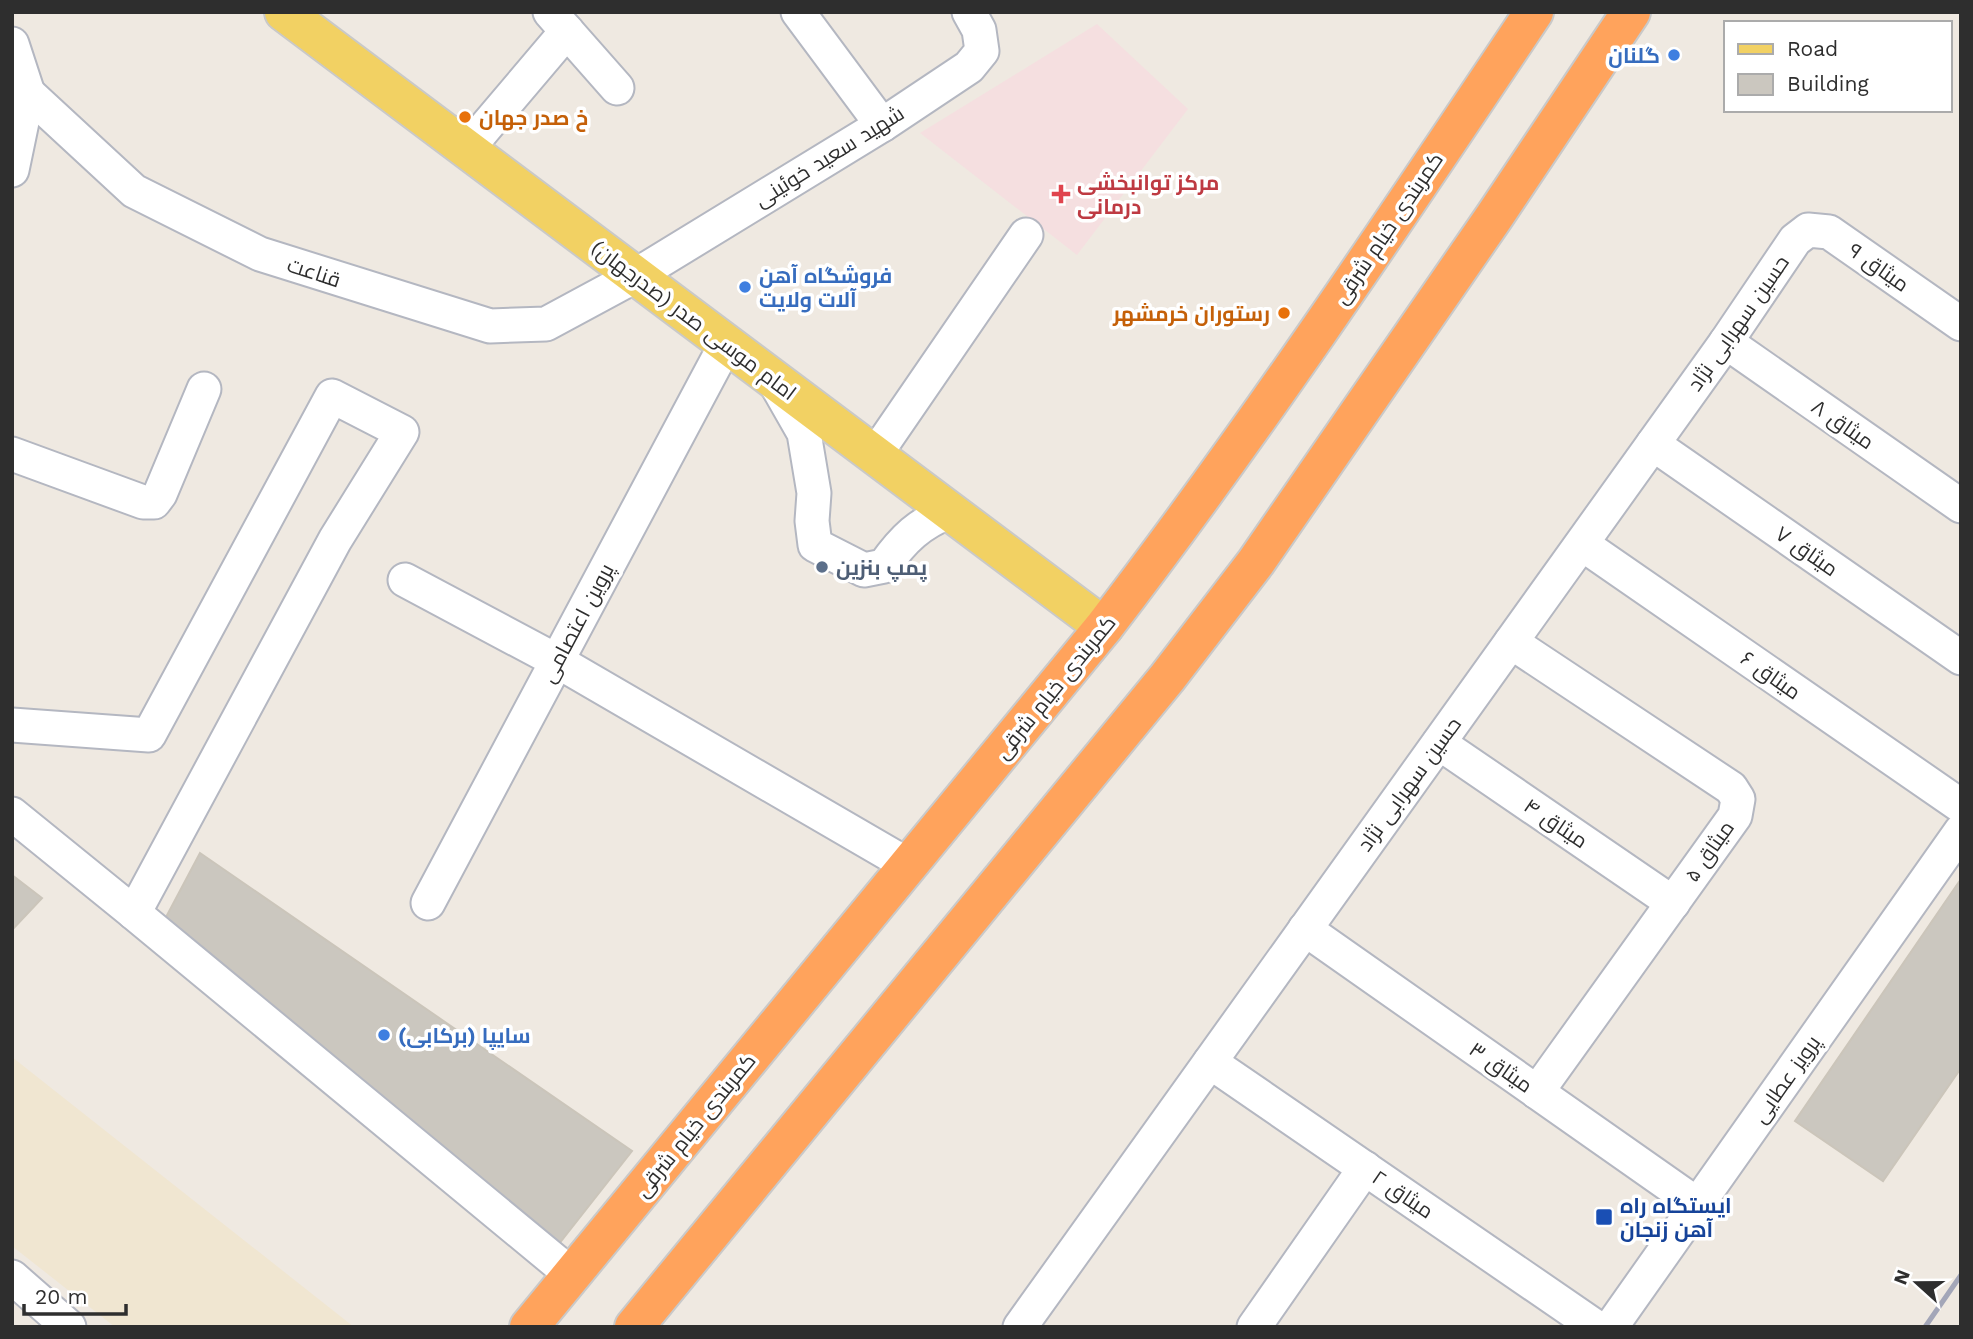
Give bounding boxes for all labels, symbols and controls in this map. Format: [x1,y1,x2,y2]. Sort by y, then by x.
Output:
legend [1724,21,1952,112]
text: Road [1787,36,1838,61]
place label: گلنان [1608,43,1660,68]
marker: گلنان [1666,47,1682,63]
text: Building [1787,71,1869,96]
street label: شهید سعید خوئینی [750,100,909,213]
place label: خ صدر جهان [479,105,588,132]
marker: خ صدر جهان [457,109,473,125]
street label: کمربندی خیام شرقی [1328,147,1450,310]
place label: مرکز توانبخشی درمانی [1077,170,1220,219]
marker: مرکز توانبخشی درمانی [1051,184,1071,204]
street label: (صدرجهان) امام موسی صدر [585,235,801,407]
street label: میثاق ۹ [1843,237,1914,298]
street label: حسین سهرابی نژاد [1682,250,1795,396]
street label: قناعت [284,252,344,292]
place label: فروشگاه آهن آلات ولایت [759,263,892,313]
marker: فروشگاه آهن آلات ولایت [737,279,753,295]
place label: رستوران خرمشهر [1112,301,1270,327]
marker: رستوران خرمشهر [1276,305,1292,321]
street label: میثاق ۸ [1806,394,1879,455]
street label: میثاق ۷ [1770,521,1843,582]
place label: پمپ بنزین [836,555,928,583]
street label: پروین اعتصامی [535,559,621,688]
marker: پمپ بنزین [814,559,830,575]
street label: کمربندی خیام شرقی [989,610,1122,765]
street label: میثاق ۶ [1736,645,1806,705]
street label: حسین سهرابی نژاد [1352,712,1467,857]
street label: میثاق ۴ [1519,793,1593,854]
street label: میثاق ۵ [1679,816,1740,887]
place label: سایپا (برکابی) [398,1023,531,1050]
marker: سایپا (برکابی) [376,1027,392,1043]
street label: پرویز عطایی [1747,1030,1827,1129]
street label: میثاق ۳ [1464,1036,1537,1099]
street label: کمربندی خیام شرقی [629,1048,762,1203]
street label: میثاق ۲ [1367,1165,1438,1224]
place label: ایستگاه راه آهن زنجان [1620,1193,1732,1242]
marker: ایستگاه راه آهن زنجان [1594,1207,1614,1227]
north arrow [1882,1248,1952,1318]
text: N [1888,1266,1915,1288]
scale bar [24,1272,126,1316]
text: 20 m [35,1284,87,1309]

